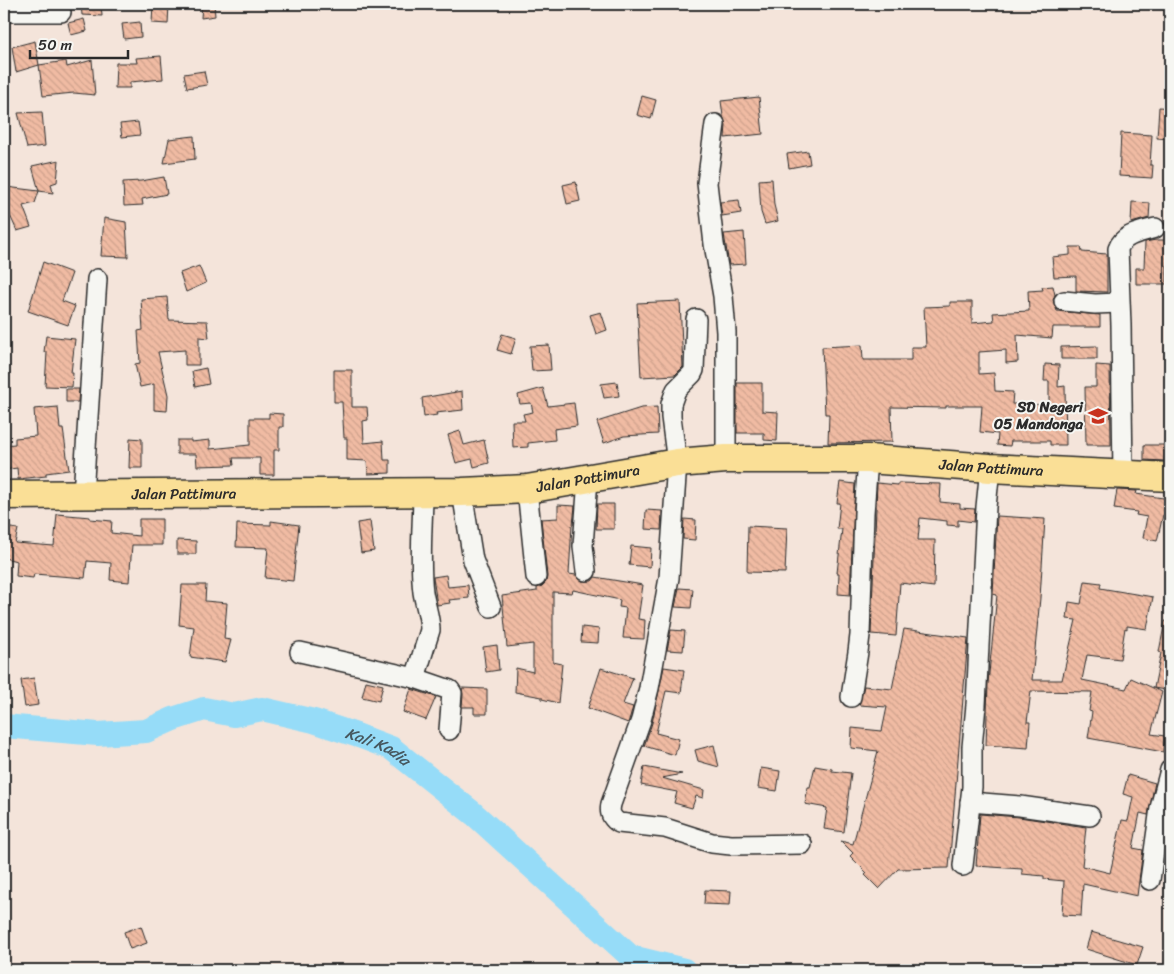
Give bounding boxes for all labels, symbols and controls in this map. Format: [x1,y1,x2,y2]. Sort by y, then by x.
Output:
scale bar [30,28,128,60]
text: 50 m [38,32,73,58]
place label: SD Negeri 05 Mandonga [994,394,1084,437]
school or university icon: SD Negeri 05 Mandonga [1087,405,1109,427]
street label: Jalan Pattimura [937,451,1045,484]
street label: Jalan Pattimura [533,457,642,500]
street label: Jalan Pattimura [131,480,237,507]
water label: Kali Kadia [342,718,419,774]

